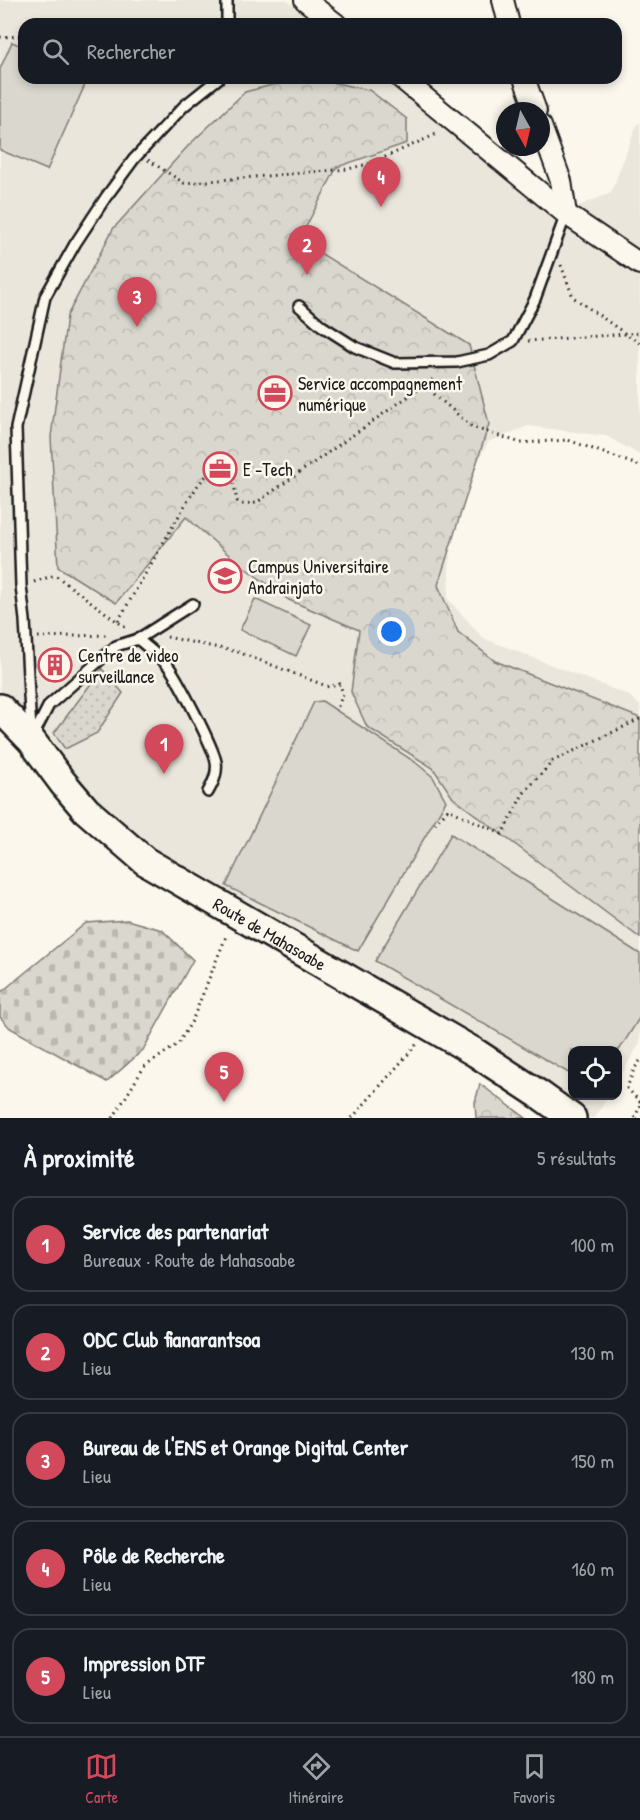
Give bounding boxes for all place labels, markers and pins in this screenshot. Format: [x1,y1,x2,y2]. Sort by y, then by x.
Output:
pin: 4 [362,158,400,207]
pin: 2 [288,226,326,275]
pin: 3 [118,278,156,327]
place label: Service accompagnement numérique [298,371,463,417]
office icon: Service accompagnement numérique [257,375,293,411]
office icon: E -Tech [202,451,238,487]
place label: E -Tech [243,457,293,482]
place label: Campus Universitaire Andrainjato [248,554,389,600]
school or university icon: Campus Universitaire Andrainjato [207,558,243,594]
place label: Centre de video surveillance [78,643,179,689]
building icon: Centre de video surveillance [37,647,73,683]
pin: 1 [144,724,184,774]
pin: 5 [204,1052,244,1102]

